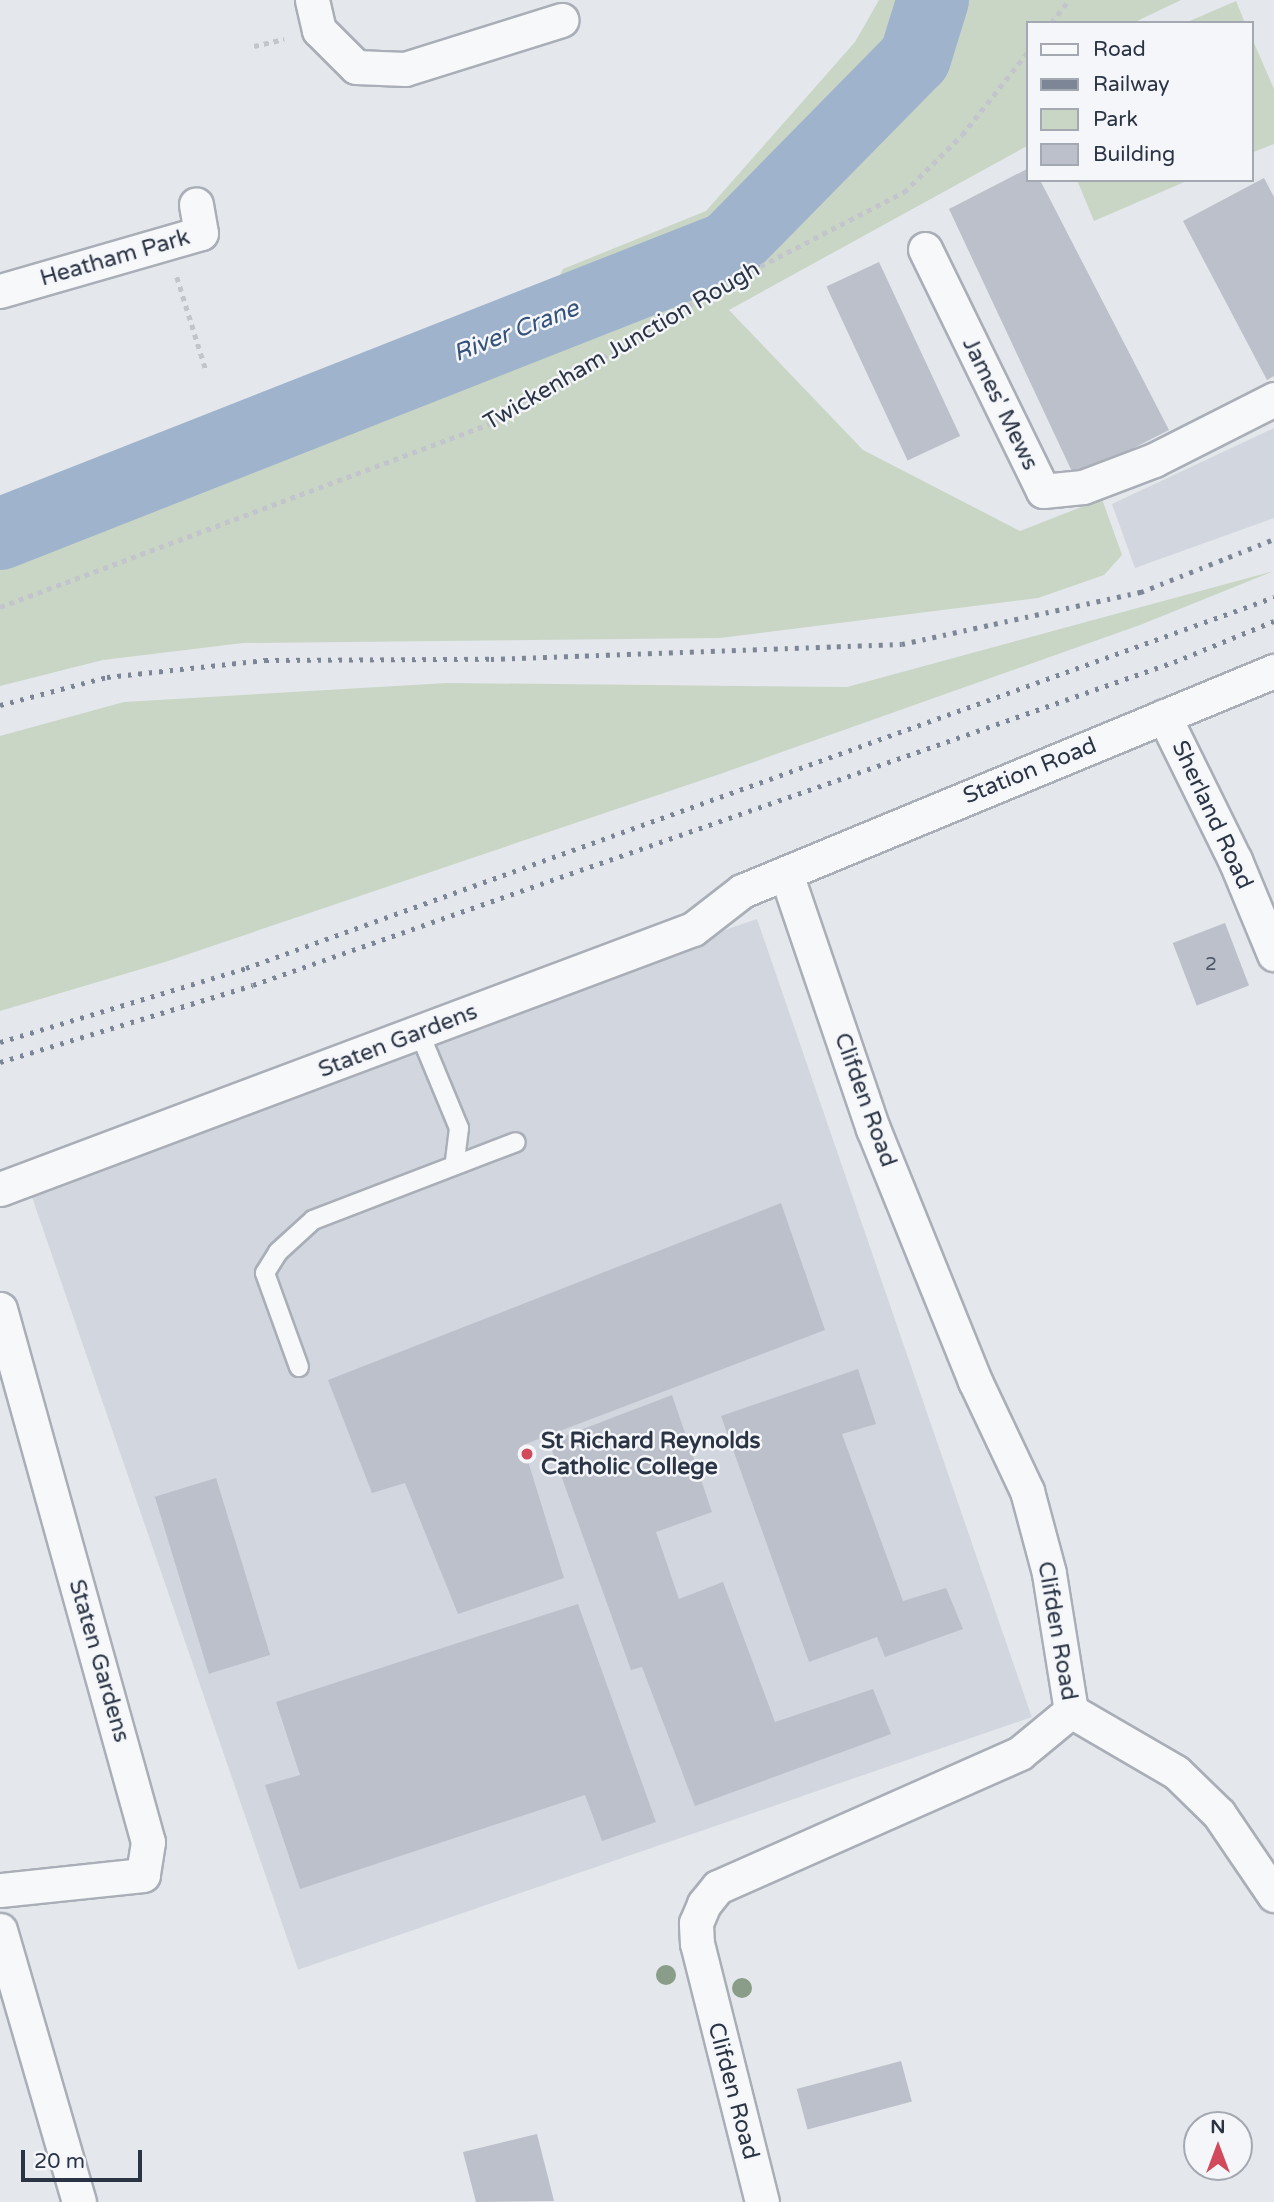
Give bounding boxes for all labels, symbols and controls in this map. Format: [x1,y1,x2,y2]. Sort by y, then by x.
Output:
legend [1026,21,1253,182]
text: Road [1093,37,1146,62]
text: Railway [1093,72,1170,97]
text: Park [1093,107,1138,132]
text: Building [1093,142,1175,167]
street label: Heatham Park [37,223,193,293]
street label: Twickenham Junction Rough [479,255,765,437]
water label: River Crane [449,294,583,368]
street label: James' Mews [956,333,1044,475]
street label: Station Road [959,732,1101,810]
street label: Sherland Road [1166,736,1258,894]
house number: 2 [1205,954,1217,976]
street label: Staten Gardens [315,998,481,1084]
street label: Clifden Road [828,1029,902,1171]
place label: St Richard Reynolds Catholic College [541,1427,761,1481]
marker: St Richard Reynolds Catholic College [519,1446,535,1462]
street label: Clifden Road [1031,1559,1083,1703]
street label: Staten Gardens [63,1576,135,1746]
street label: Clifden Road [701,2019,765,2163]
north arrow [1183,2111,1253,2181]
text: N [1210,2116,1226,2138]
scale bar [24,2136,145,2180]
text: 20 m [34,2149,85,2174]

